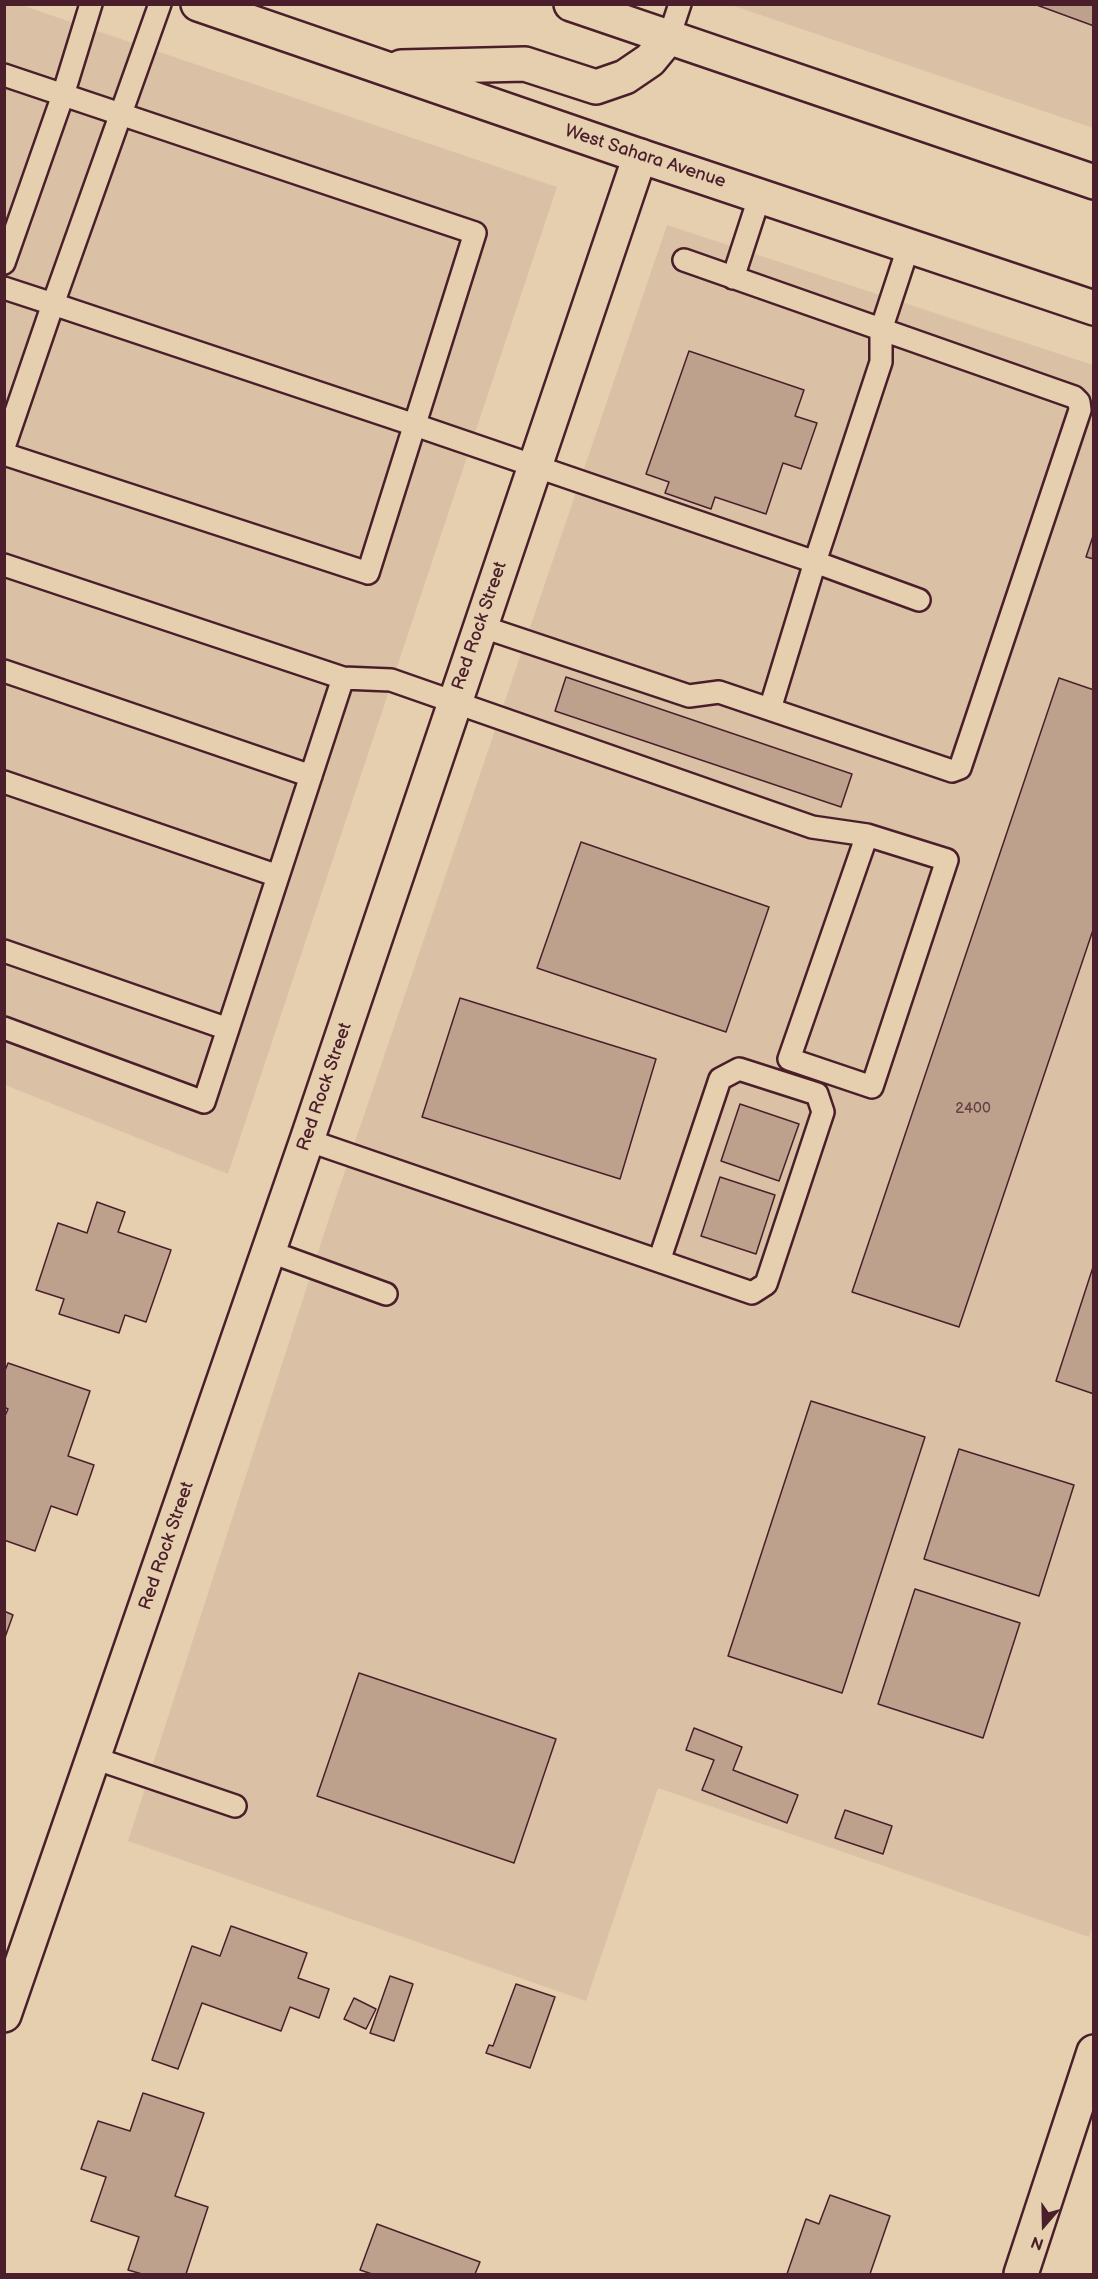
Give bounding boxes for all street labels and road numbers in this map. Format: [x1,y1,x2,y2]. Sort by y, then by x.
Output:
street label: West Sahara Avenue [562,121,728,193]
street label: Red Rock Street [448,559,512,693]
street label: Red Rock Street [293,1020,357,1154]
street label: Red Rock Street [135,1479,199,1613]

